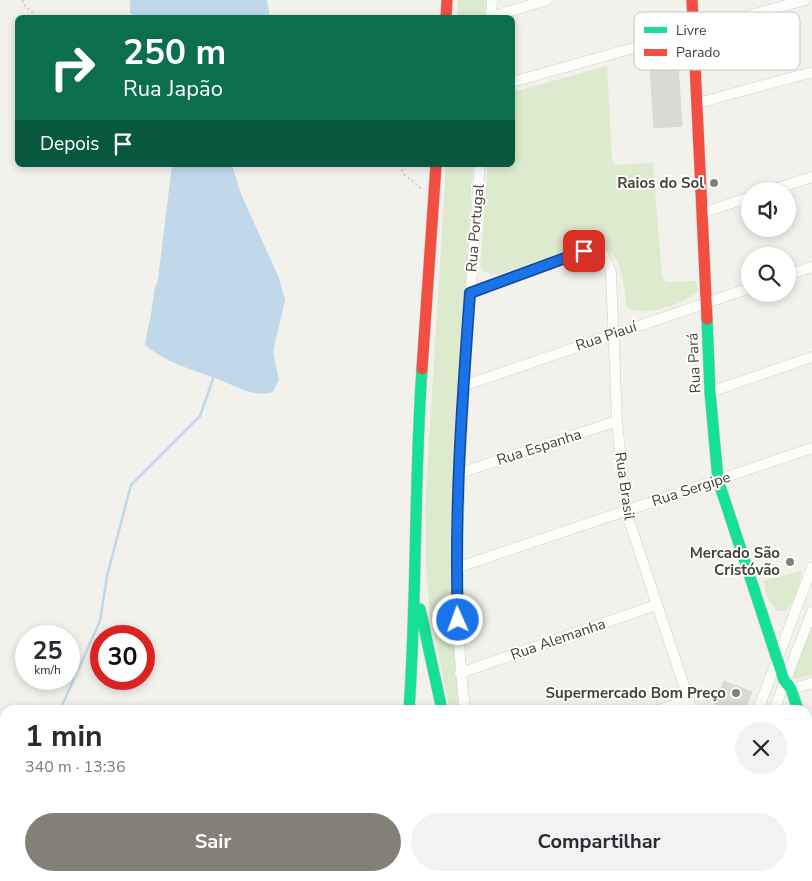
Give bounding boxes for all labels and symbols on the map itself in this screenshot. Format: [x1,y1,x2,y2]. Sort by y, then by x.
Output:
legend [634,12,800,70]
text: Livre [676,21,706,40]
text: Parado [676,43,720,62]
place label: Raios do Sol [617,173,704,193]
marker: Raios do Sol [708,177,720,189]
street label: Rua Portugal [461,183,489,273]
pin [563,230,605,272]
street label: Rua Piauí [573,316,641,356]
street label: Rua Pará [682,332,706,394]
street label: Rua Espanha [494,424,584,470]
street label: Rua Brasil [610,451,640,522]
street label: Rua Sergipe [649,467,733,511]
place label: Mercado São Cristóvão [690,543,780,580]
marker: Mercado São Cristóvão [784,556,796,568]
position arrow [431,593,483,645]
street label: Rua Alemanha [508,613,608,665]
speed limit sign: 30 [90,625,155,690]
place label: Supermercado Bom Preço [546,683,726,703]
marker: Supermercado Bom Preço [730,687,742,699]

